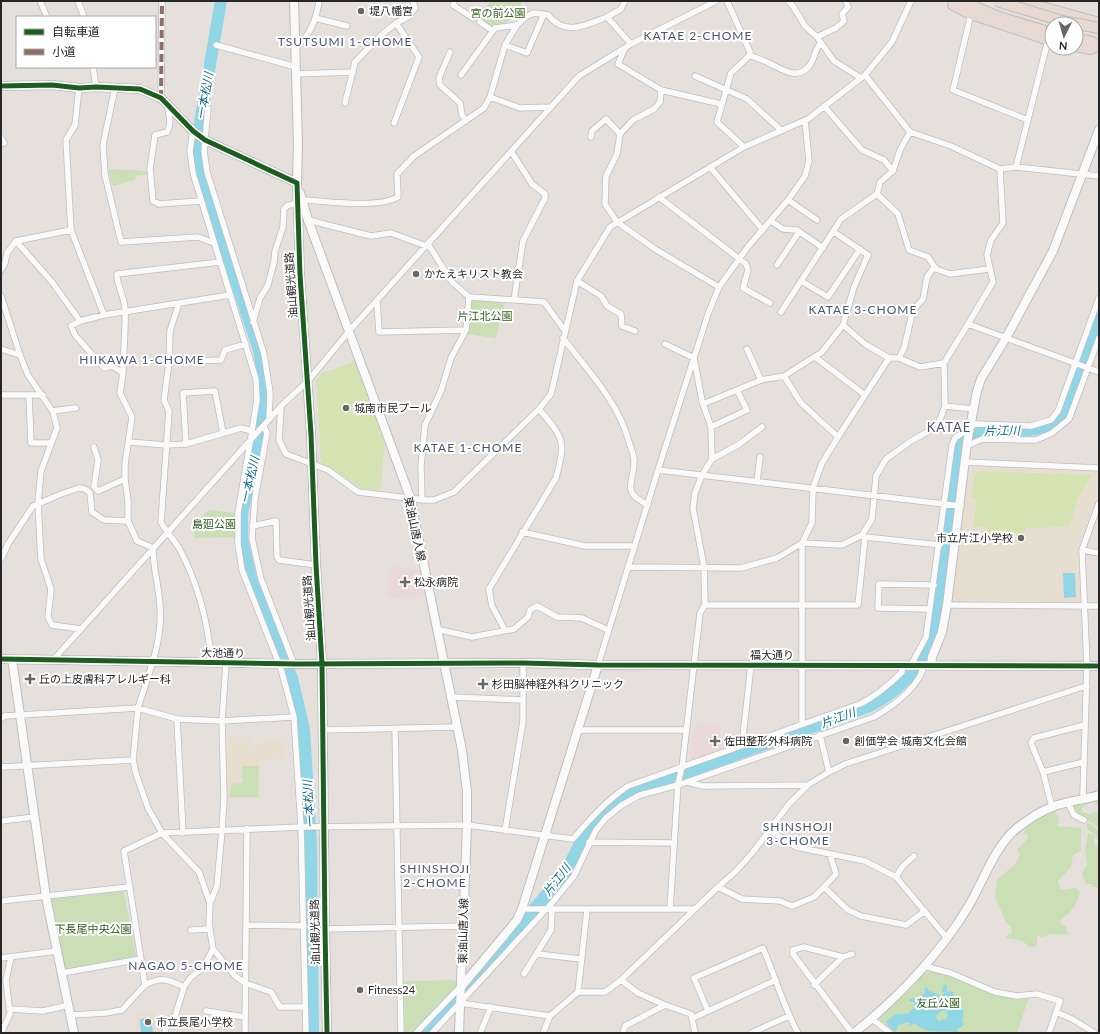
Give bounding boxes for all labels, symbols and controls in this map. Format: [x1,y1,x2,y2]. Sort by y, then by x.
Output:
place label: 堤八幡宮 [369,4,413,17]
marker: 堤八幡宮 [356,6,366,16]
park label: 宮の前公園 [471,6,526,19]
legend [16,16,156,68]
north arrow [1044,16,1084,56]
text: 自転車道 [52,24,100,39]
district label: KATAE 2-CHOME [644,28,752,43]
district label: TSUTSUMI 1-CHOME [278,34,412,49]
text: N [1058,40,1068,53]
text: 小道 [52,44,76,59]
water label: 一本松川 [193,69,216,121]
street label: 油山観光道路 [282,252,299,318]
place label: かたえキリスト教会 [424,267,523,280]
marker: かたえキリスト教会 [411,269,421,279]
district label: KATAE 3-CHOME [809,302,917,317]
park label: 片江北公園 [458,309,513,322]
district label: HIIKAWA 1-CHOME [79,352,205,367]
place label: 城南市民プール [354,401,431,414]
marker: 城南市民プール [341,403,351,413]
district label: KATAE [927,419,971,435]
water label: 片江川 [984,423,1022,438]
district label: KATAE 1-CHOME [414,440,522,455]
water label: 一本松川 [237,453,263,505]
street label: 東油山唐人線 [402,495,429,563]
park label: 島廻公園 [192,517,236,530]
place label: 市立片江小学校 [936,531,1013,544]
marker: 市立片江小学校 [1016,533,1026,543]
street label: 油山観光道路 [300,575,317,641]
place label: 松永病院 [414,575,458,588]
marker: 松永病院 [399,576,411,588]
street label: 大池通り [201,646,245,659]
street label: 福大通り [750,648,794,661]
place label: 丘の上皮膚科アレルギー科 [39,672,171,685]
marker: 丘の上皮膚科アレルギー科 [24,673,36,685]
place label: 杉田脳神経外科クリニック [492,677,624,690]
marker: 杉田脳神経外科クリニック [477,678,489,690]
water label: 片江川 [818,704,859,731]
place label: 佐田整形外科病院 [724,734,812,747]
place label: 創価学会 城南文化会館 [854,734,967,747]
marker: 佐田整形外科病院 [709,735,721,747]
marker: 創価学会 城南文化会館 [841,736,851,746]
water label: 一本松川 [299,778,318,829]
district label: SHINSHOJI 3-CHOME [763,819,833,848]
water label: 片江川 [540,859,575,898]
district label: SHINSHOJI 2-CHOME [400,861,470,890]
street label: 東油山唐人線 [455,898,470,964]
street label: 油山観光道路 [307,899,322,965]
park label: 下長尾中央公園 [55,922,132,935]
district label: NAGAO 5-CHOME [128,958,244,973]
place label: Fitness24 [368,983,416,996]
marker: Fitness24 [355,985,365,995]
park label: 友丘公園 [916,996,960,1009]
place label: 市立長尾小学校 [156,1015,233,1028]
marker: 市立長尾小学校 [143,1017,153,1027]

